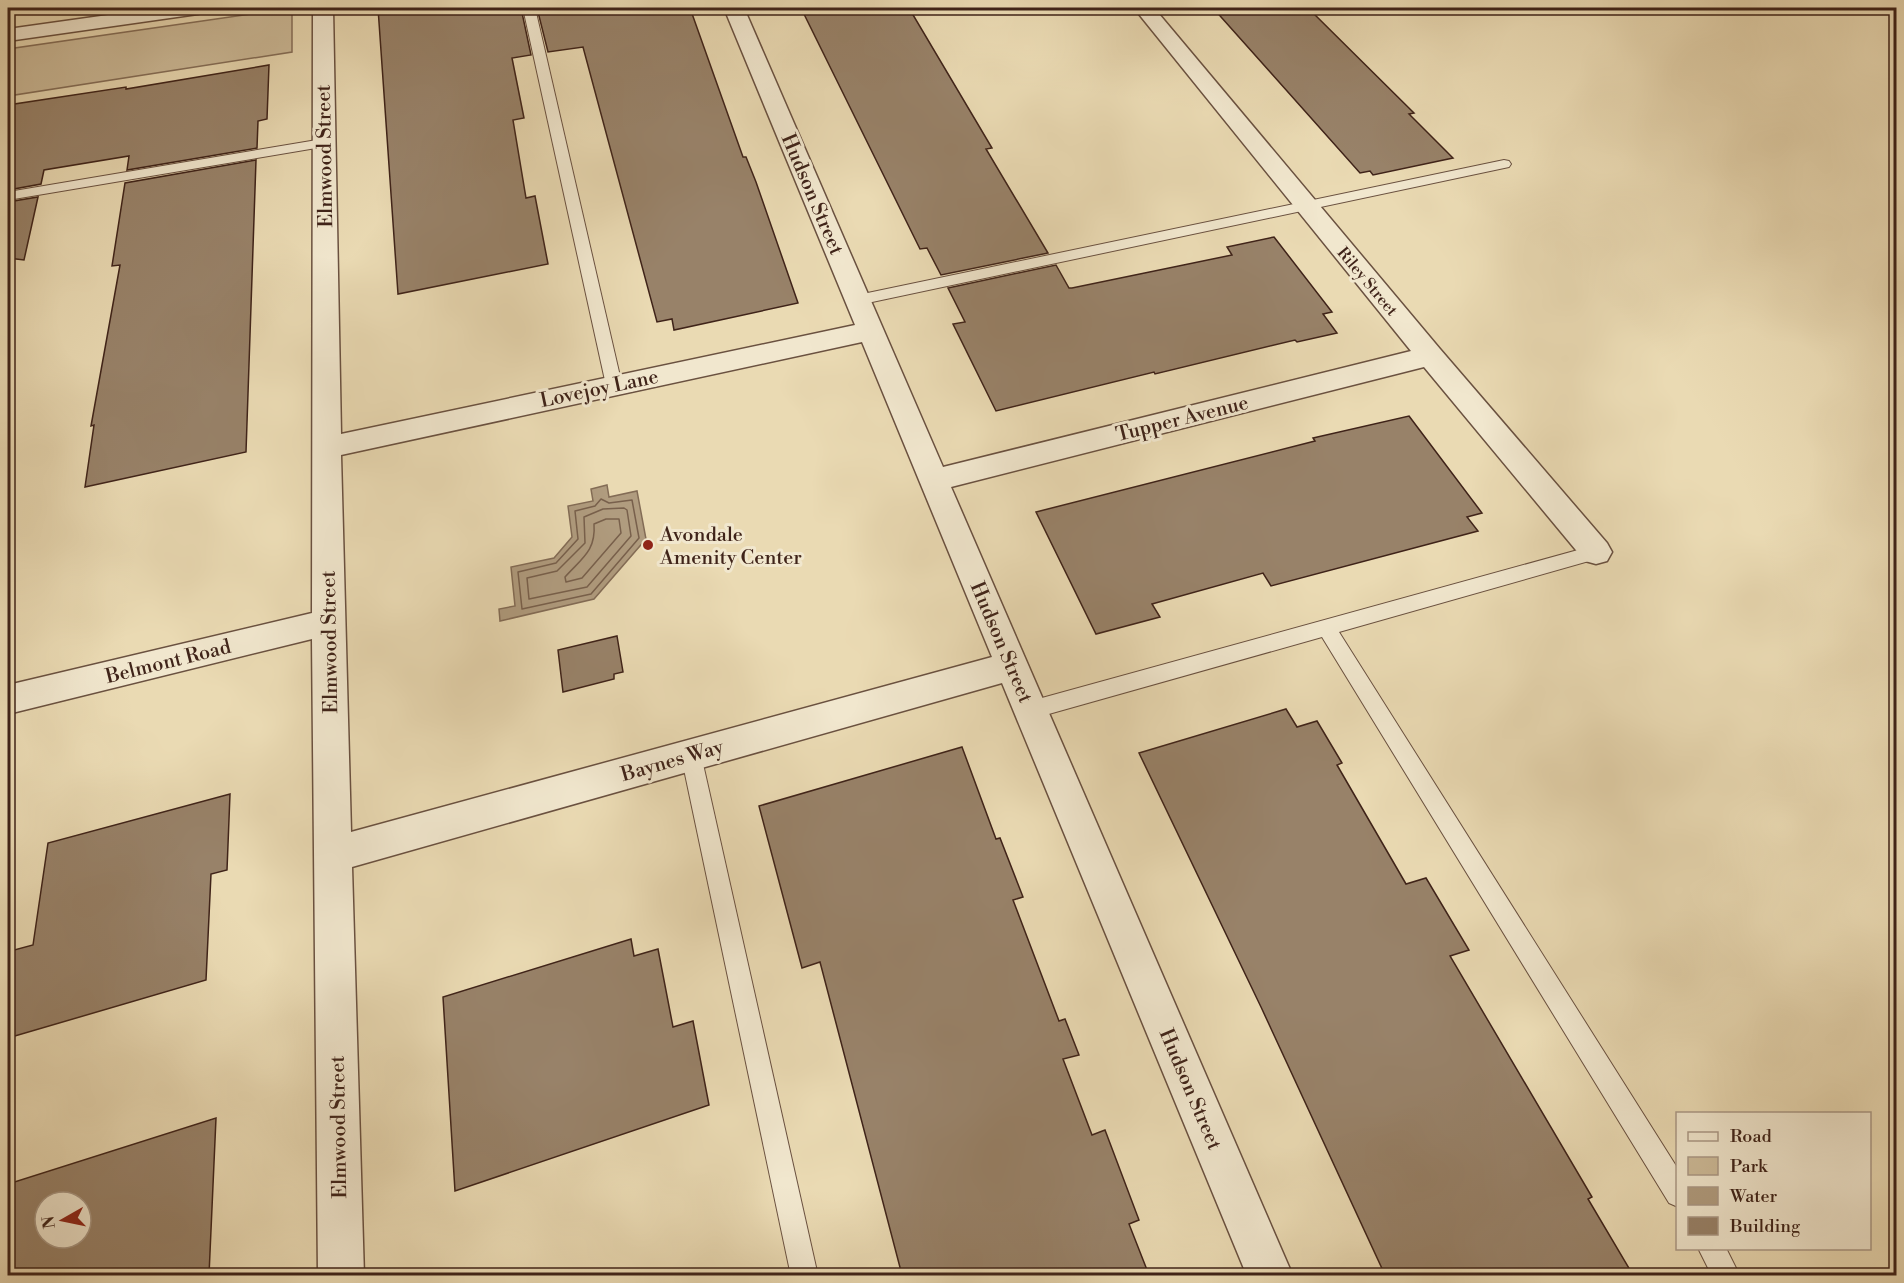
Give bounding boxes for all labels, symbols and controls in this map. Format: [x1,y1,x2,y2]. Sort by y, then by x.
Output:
street label: Elmwood Street [312,84,339,228]
street label: Hudson Street [775,130,848,259]
street label: Riley Street [1333,243,1402,320]
street label: Lovejoy Lane [538,365,661,414]
street label: Tupper Avenue [1113,391,1251,448]
place label: Avondale Amenity Center [659,523,802,571]
marker: Avondale Amenity Center [641,538,655,552]
street label: Elmwood Street [317,570,344,714]
street label: Hudson Street [964,578,1037,707]
street label: Belmont Road [102,635,234,690]
street label: Baynes Way [617,735,727,788]
street label: Hudson Street [1153,1025,1226,1154]
street label: Elmwood Street [326,1055,353,1199]
legend [1676,1112,1871,1250]
text: Road [1730,1125,1773,1148]
text: Park [1730,1155,1769,1178]
text: Water [1729,1185,1778,1208]
north arrow [33,1190,93,1250]
text: N [38,1214,60,1230]
text: Building [1729,1215,1801,1238]

